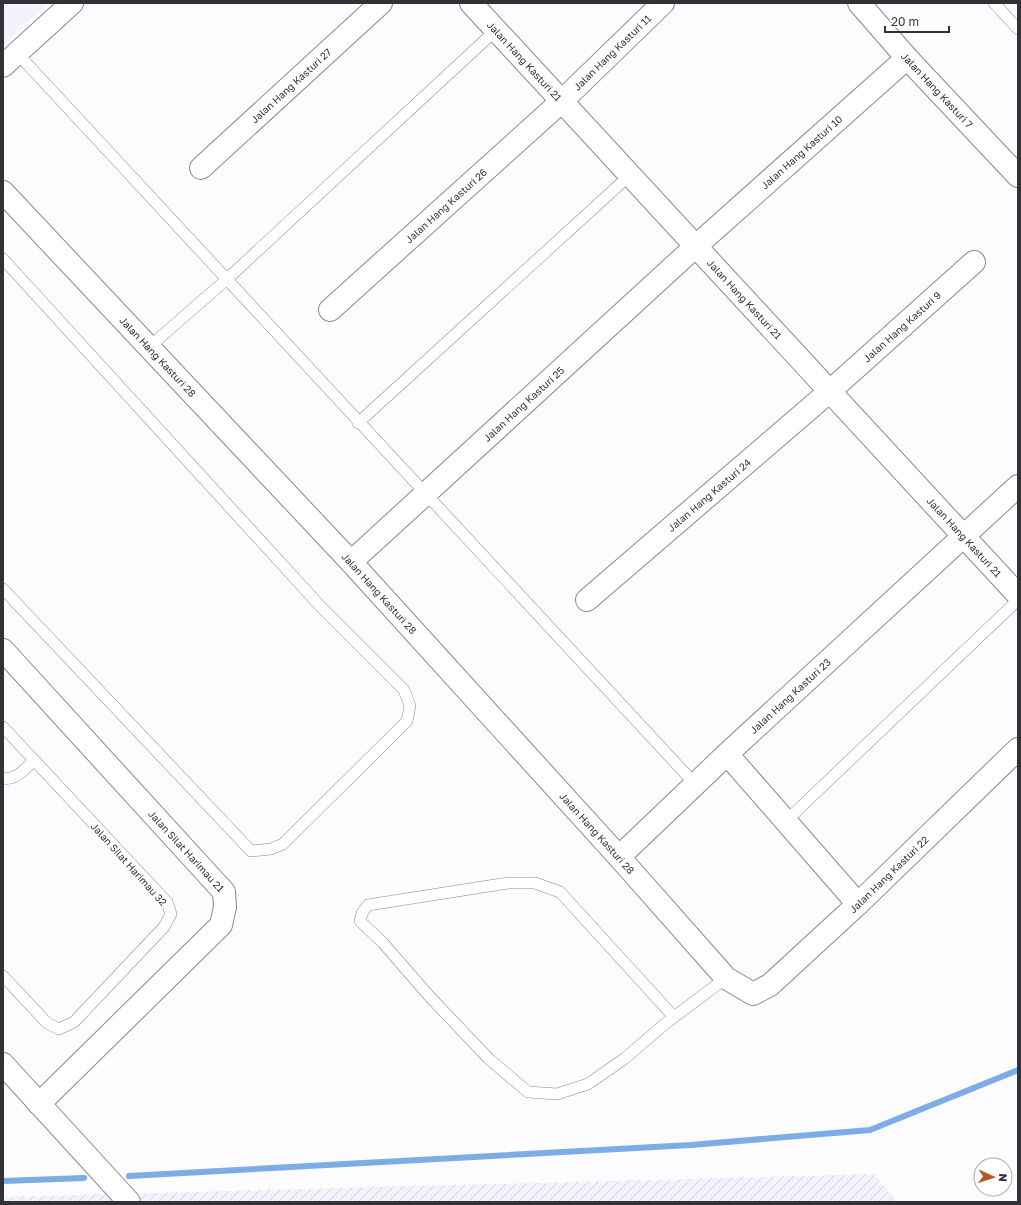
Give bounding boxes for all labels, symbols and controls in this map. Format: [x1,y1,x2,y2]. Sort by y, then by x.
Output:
scale bar [885,8,949,34]
street label: Jalan Hang Kasturi 11 [571,12,653,93]
text: 20 m [891,14,919,29]
street label: Jalan Hang Kasturi 21 [485,19,565,104]
street label: Jalan Hang Kasturi 27 [248,46,334,125]
street label: Jalan Hang Kasturi 7 [899,50,975,130]
street label: Jalan Hang Kasturi 10 [758,113,845,191]
street label: Jalan Hang Kasturi 26 [403,166,489,245]
street label: Jalan Hang Kasturi 21 [705,257,784,342]
street label: Jalan Hang Kasturi 9 [861,289,943,364]
street label: Jalan Hang Kasturi 28 [117,314,198,399]
street label: Jalan Hang Kasturi 25 [481,364,567,444]
street label: Jalan Hang Kasturi 24 [665,456,753,534]
street label: Jalan Hang Kasturi 21 [925,495,1004,579]
street label: Jalan Hang Kasturi 28 [339,550,419,636]
street label: Jalan Hang Kasturi 23 [747,656,833,736]
street label: Jalan Hang Kasturi 28 [557,790,637,876]
street label: Jalan Silat Harimau 21 [146,807,227,894]
street label: Jalan Silat Harimau 32 [89,820,170,908]
street label: Jalan Hang Kasturi 22 [847,833,931,915]
north arrow [973,1157,1013,1197]
text: N [997,1173,1010,1182]

